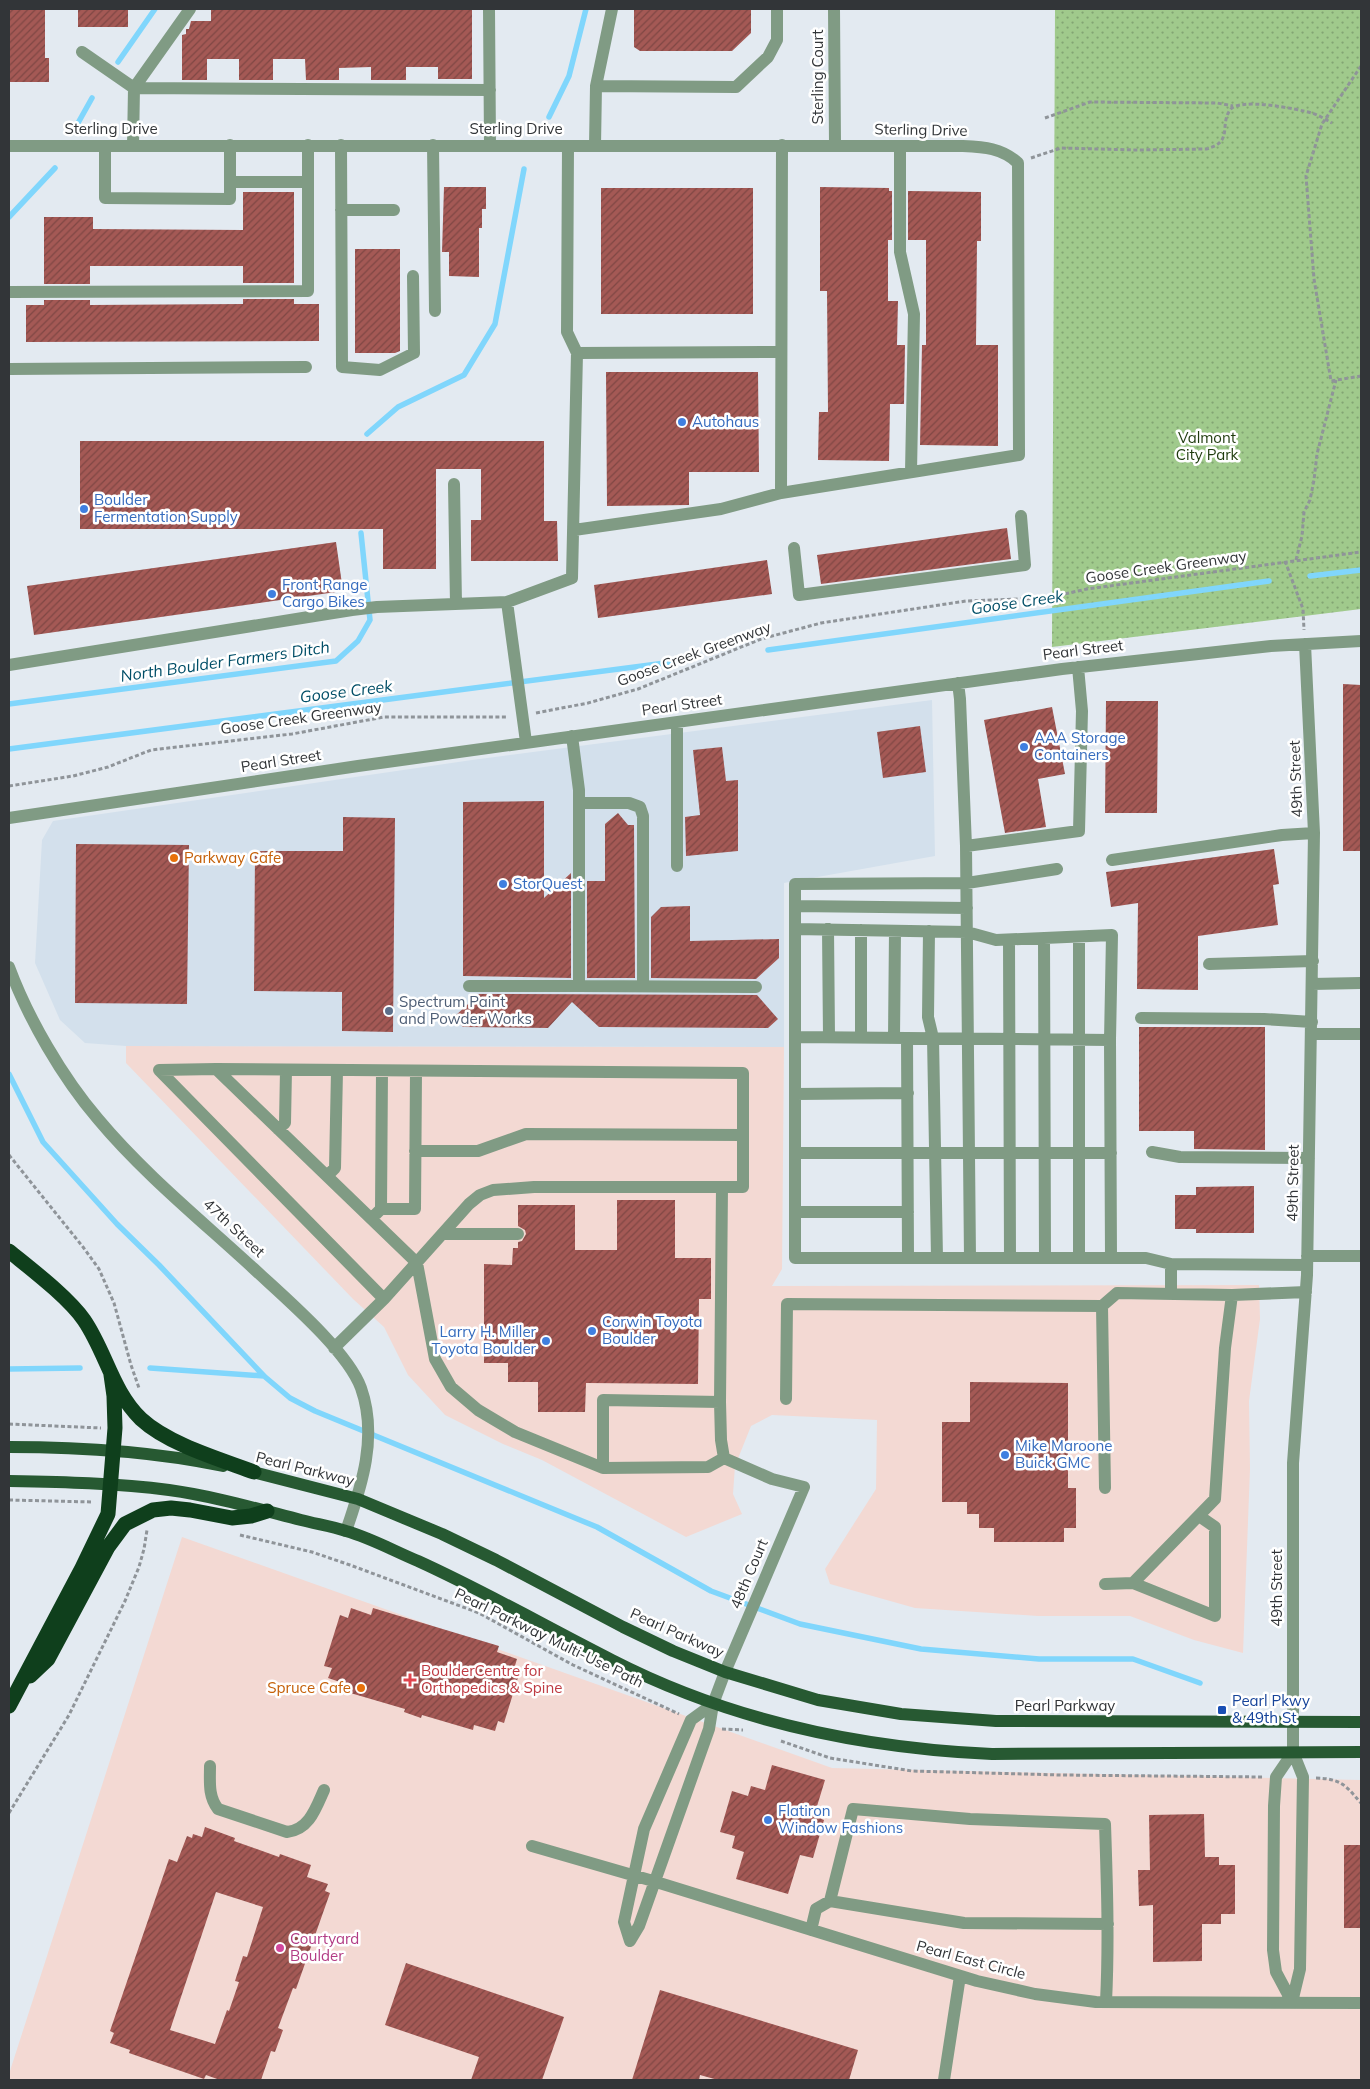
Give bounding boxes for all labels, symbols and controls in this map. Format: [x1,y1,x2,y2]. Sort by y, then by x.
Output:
street label: Sterling Court [808,29,827,125]
street label: Sterling Drive [64,119,158,138]
street label: Sterling Drive [469,119,563,138]
street label: Sterling Drive [874,119,968,140]
place label: Autohaus [692,412,759,431]
marker: Autohaus [676,416,688,428]
park label: Valmont City Park [1176,428,1239,464]
place label: Boulder Fermentation Supply [94,490,238,526]
marker: Boulder Fermentation Supply [78,503,90,515]
street label: Goose Creek Greenway [1084,546,1248,587]
place label: Front Range Cargo Bikes [282,575,368,611]
water label: Goose Creek [970,586,1065,618]
marker: Front Range Cargo Bikes [266,588,278,600]
street label: Goose Creek Greenway [614,617,773,690]
street label: Pearl Street [1042,635,1124,664]
water label: North Boulder Farmers Ditch [119,636,331,686]
water label: Goose Creek [299,675,394,707]
street label: Pearl Street [640,689,723,720]
street label: Goose Creek Greenway [219,697,383,738]
place label: AAA Storage Containers [1034,728,1126,764]
street label: 49th Street [1285,740,1306,818]
marker: AAA Storage Containers [1018,741,1030,753]
street label: Pearl Street [239,745,322,776]
place label: Parkway Cafe [184,848,281,867]
marker: Parkway Cafe [168,852,180,864]
place label: StorQuest [513,874,583,893]
marker: StorQuest [497,878,509,890]
place label: Spectrum Paint and Powder Works [399,992,532,1028]
marker: Spectrum Paint and Powder Works [383,1005,395,1017]
street label: 49th Street [1282,1144,1303,1222]
street label: 47th Street [200,1194,269,1261]
place label: Corwin Toyota Boulder [602,1312,702,1348]
place label: Larry H. Miller Toyota Boulder [432,1322,537,1358]
marker: Corwin Toyota Boulder [586,1325,598,1337]
marker: Larry H. Miller Toyota Boulder [540,1335,552,1347]
place label: Mike Maroone Buick GMC [1015,1436,1112,1472]
street label: Pearl Parkway [254,1447,356,1490]
marker: Mike Maroone Buick GMC [999,1449,1011,1461]
street label: 48th Court [725,1536,772,1612]
street label: 49th Street [1267,1549,1286,1627]
street label: Pearl Parkway Multi-Use Path [452,1583,647,1692]
street label: Pearl Parkway [627,1603,727,1662]
place label: BoulderCentre for Orthopedics & Spine [421,1661,562,1697]
marker: BoulderCentre for Orthopedics & Spine [403,1673,417,1687]
place label: Spruce Cafe [267,1678,351,1697]
marker: Spruce Cafe [355,1682,367,1694]
place label: Pearl Pkwy & 49th St [1232,1691,1310,1727]
street label: Pearl Parkway [1015,1696,1115,1715]
marker: Pearl Pkwy & 49th St [1216,1704,1228,1716]
place label: Flatiron Window Fashions [778,1801,903,1837]
marker: Flatiron Window Fashions [762,1814,774,1826]
place label: Courtyard Boulder [290,1929,359,1965]
street label: Pearl East Circle [915,1936,1028,1983]
marker: Courtyard Boulder [274,1942,286,1954]

